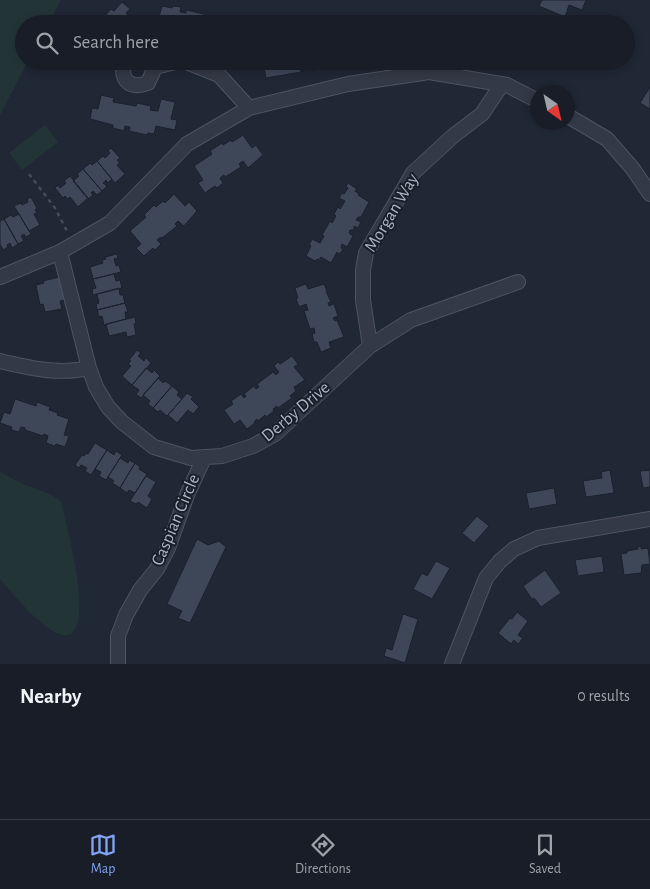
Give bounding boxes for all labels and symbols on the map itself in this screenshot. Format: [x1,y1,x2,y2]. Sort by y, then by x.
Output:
north arrow [530,85,575,130]
street label: Morgan Way [362,170,423,255]
street label: Derby Drive [258,378,334,446]
street label: Caspian Circle [149,472,203,568]

